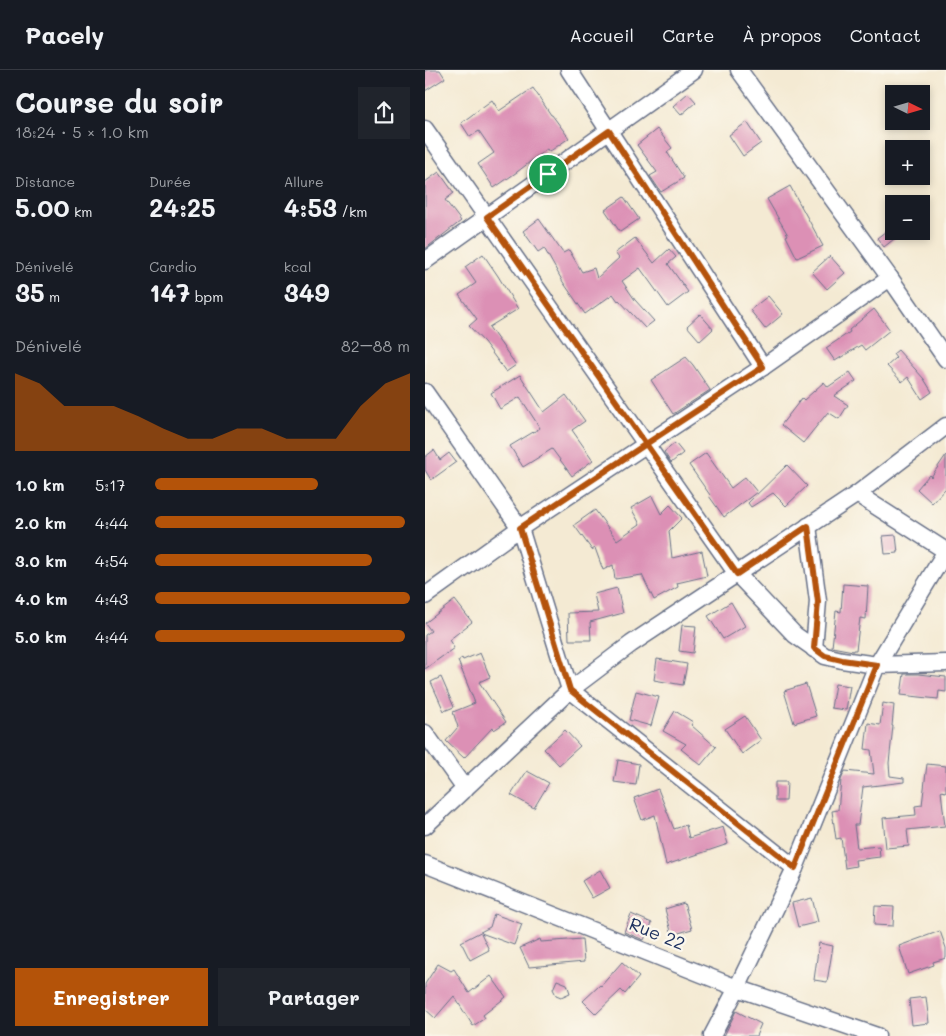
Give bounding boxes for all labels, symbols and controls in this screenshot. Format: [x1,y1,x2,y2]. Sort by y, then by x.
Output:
text: Pacely [25,19,104,50]
text: Accueil [569,23,634,47]
text: Carte [662,23,714,47]
text: À propos [742,23,822,47]
text: Contact [850,23,921,47]
text: Course du soir [15,84,223,120]
north arrow [885,85,930,130]
map controls [885,85,930,240]
button: share [358,87,410,139]
text: 18:24 · 5 × 1.0 km [15,121,149,142]
button: + [885,140,930,185]
pin [527,153,569,195]
icon: arrive [534,160,562,188]
text: Distance [15,172,75,191]
text: Durée [149,172,191,191]
text: Allure [284,172,324,191]
text: 5.00 [15,191,69,223]
text: 24:25 [149,191,216,223]
text: 4:53 [284,191,337,223]
button: − [885,195,930,240]
text: km [69,202,93,221]
text: /km [337,202,367,221]
text: Dénivelé [15,257,74,276]
text: Cardio [149,257,197,276]
text: kcal [284,257,312,276]
text: 35 [15,276,45,308]
text: 147 [149,276,190,308]
text: 349 [284,276,330,308]
text: m [45,287,60,306]
text: bpm [190,287,223,306]
text: Dénivelé [15,335,82,356]
text: 82–88 m [341,335,410,356]
text: 1.0 km [15,474,64,495]
text: 5:17 [95,474,125,495]
text: 2.0 km [15,512,66,533]
text: 4:44 [95,512,128,533]
text: 3.0 km [15,550,67,571]
text: 4:54 [95,550,128,571]
text: 4.0 km [15,588,67,609]
text: 4:43 [95,588,128,609]
text: 5.0 km [15,626,67,647]
text: 4:44 [95,626,128,647]
street label: Rue 22 [626,911,689,955]
button: Enregistrer [15,968,208,1026]
button: Partager [218,968,410,1026]

